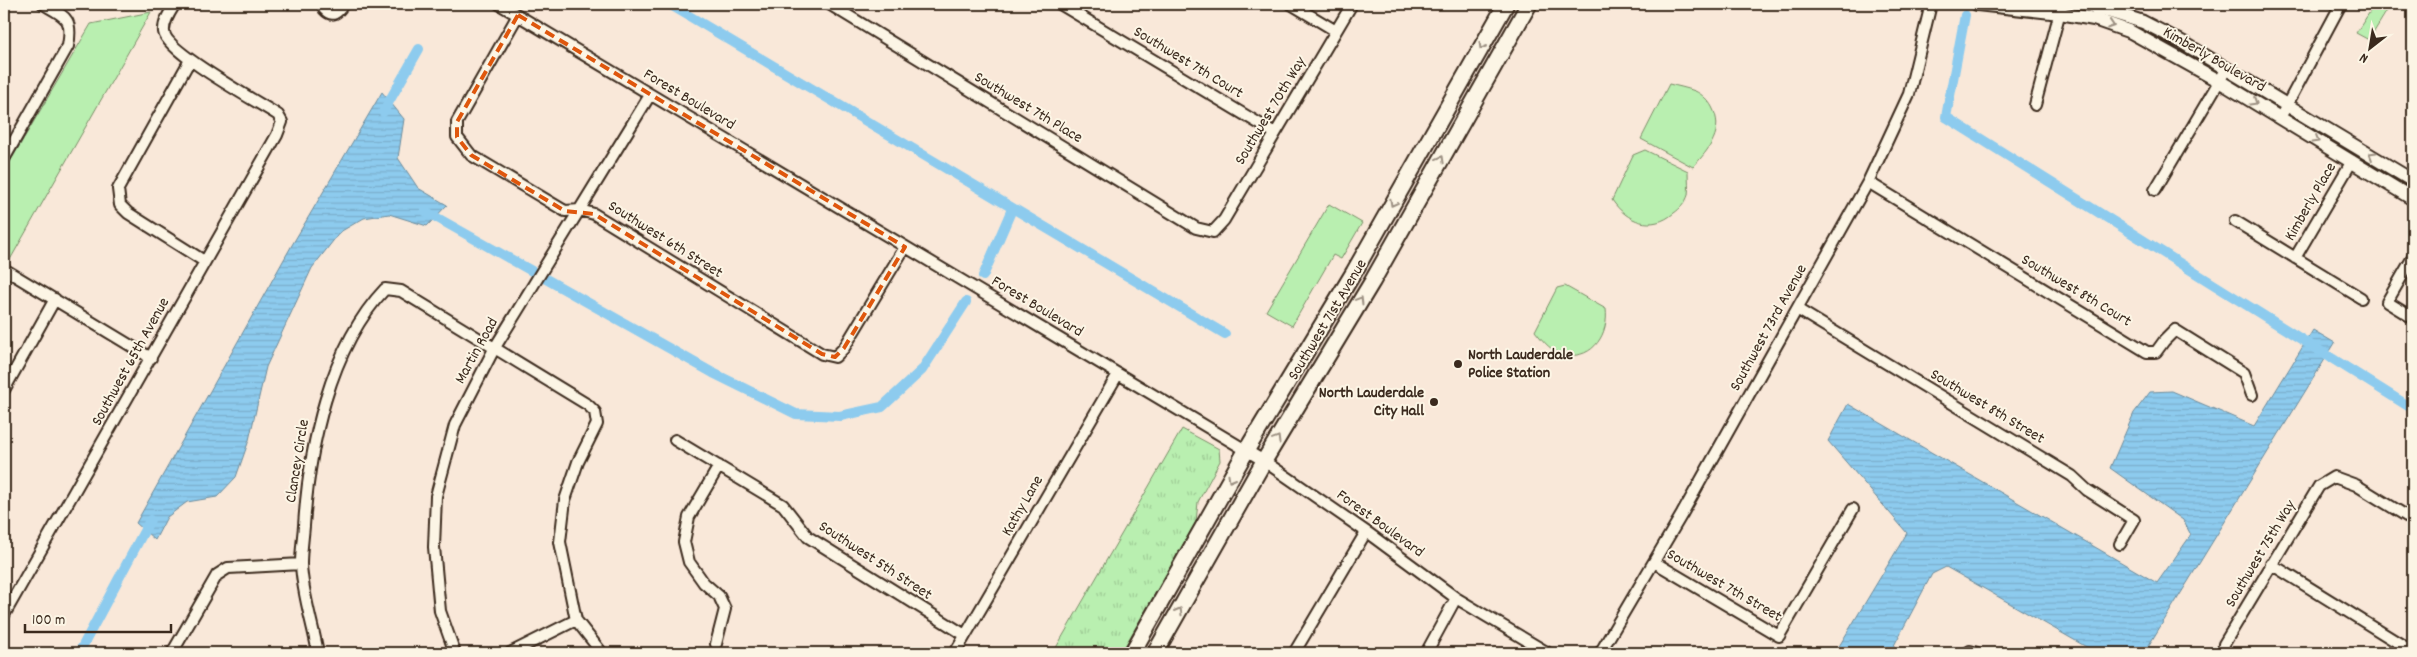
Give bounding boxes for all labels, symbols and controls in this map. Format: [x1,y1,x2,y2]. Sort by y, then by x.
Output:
one-way arrow [2106,19,2115,29]
street label: Southwest 7th Court [1129,21,1247,105]
street label: Kimberly Boulevard [2158,21,2270,99]
north arrow [2344,22,2394,72]
one-way arrow [1478,41,1488,50]
text: N [2356,47,2372,68]
street label: Southwest 70th Way [1229,52,1313,170]
street label: Forest Boulevard [639,63,739,137]
street label: Southwest 7th Place [969,66,1087,150]
one-way arrow [2248,96,2257,106]
one-way arrow [2310,133,2319,143]
one-way arrow [2368,152,2377,162]
one-way arrow [1434,155,1444,164]
street label: Kimberly Place [2279,158,2343,246]
street label: Southwest 6th Street [603,195,727,285]
one-way arrow [1389,197,1399,206]
street label: Southwest 8th Court [2016,249,2136,333]
street label: Southwest 71st Avenue [1283,255,1373,385]
street label: Southwest 73rd Avenue [1725,260,1813,396]
street label: Forest Boulevard [987,270,1087,344]
street label: Southwest 65th Avenue [86,294,176,430]
one-way arrow [1354,297,1364,306]
street label: Martin Road [449,314,505,388]
place label: North Lauderdale Police Station [1468,344,1573,385]
marker: North Lauderdale Police Station [1452,358,1464,370]
street label: Southwest 8th Street [1925,364,2049,450]
place label: North Lauderdale City Hall [1319,382,1424,423]
marker: North Lauderdale City Hall [1428,396,1440,408]
street label: Clancey Circle [280,418,316,504]
one-way arrow [1270,436,1280,445]
street label: Kathy Lane [996,471,1050,541]
one-way arrow [1227,473,1237,482]
street label: Forest Boulevard [1331,484,1429,564]
street label: Southwest 75th Way [2220,496,2302,612]
street label: Southwest 5th Street [814,516,936,606]
street label: Southwest 7th Street [1662,544,1786,628]
scale bar [25,602,171,634]
one-way arrow [1172,607,1182,616]
text: 100 m [32,610,65,632]

